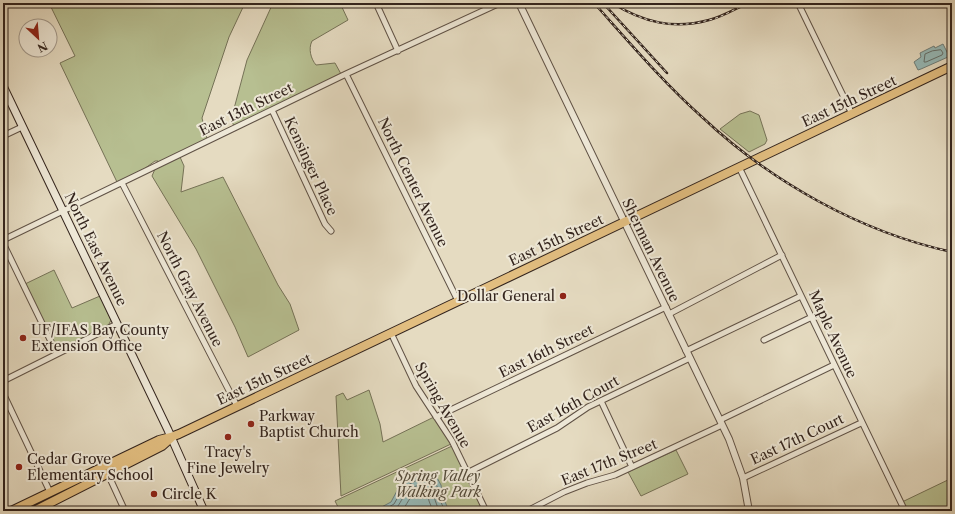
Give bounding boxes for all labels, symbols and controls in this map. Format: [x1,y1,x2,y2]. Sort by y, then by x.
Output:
north arrow [18,18,58,58]
text: N [35,39,50,56]
street label: East 15th Street [799,71,899,131]
street label: East 13th Street [196,78,296,140]
street label: Kensinger Place [280,114,342,218]
street label: North Center Avenue [374,114,452,250]
street label: North East Avenue [61,189,131,309]
street label: Sherman Avenue [618,195,684,305]
street label: East 15th Street [506,210,606,270]
street label: North Gray Avenue [153,228,227,350]
place label: Dollar General [457,287,555,305]
street label: Maple Avenue [805,287,861,381]
marker: Dollar General [558,291,568,301]
street label: East 16th Street [496,320,596,382]
place label: UF/IFAS Bay County Extension Office [31,321,169,355]
marker: UF/IFAS Bay County Extension Office [18,333,28,343]
street label: East 15th Street [214,349,314,409]
street label: Spring Avenue [411,359,475,451]
street label: East 16th Court [524,371,622,437]
place label: Parkway Baptist Church [259,407,359,441]
street label: East 17th Court [748,410,847,468]
marker: Parkway Baptist Church [246,419,256,429]
marker: Tracy's Fine Jewelry [223,432,233,442]
street label: East 17th Street [559,435,660,489]
place label: Tracy's Fine Jewelry [187,443,270,477]
place label: Cedar Grove Elementary School [27,450,153,484]
marker: Cedar Grove Elementary School [14,462,24,472]
park label: Spring Valley Walking Park [395,467,482,501]
place label: Circle K [162,485,218,503]
marker: Circle K [149,489,159,499]

